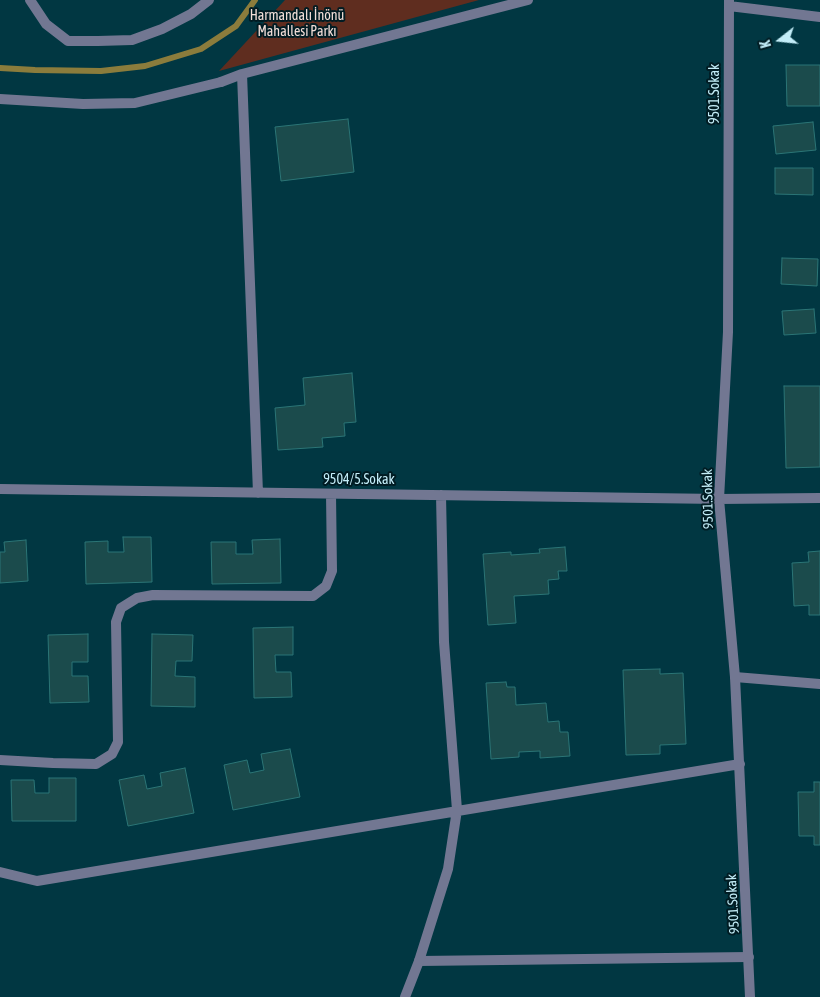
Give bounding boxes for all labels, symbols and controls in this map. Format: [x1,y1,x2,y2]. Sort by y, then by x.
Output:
park label: Harmandalı İnönü Mahallesi Parkı [250,8,344,40]
north arrow [755,15,805,65]
text: K [757,39,774,50]
street label: 9501.Sokak [707,64,723,124]
street label: 9501.Sokak [699,469,717,529]
street label: 9504/5.Sokak [323,472,395,488]
street label: 9501.Sokak [723,874,743,934]

